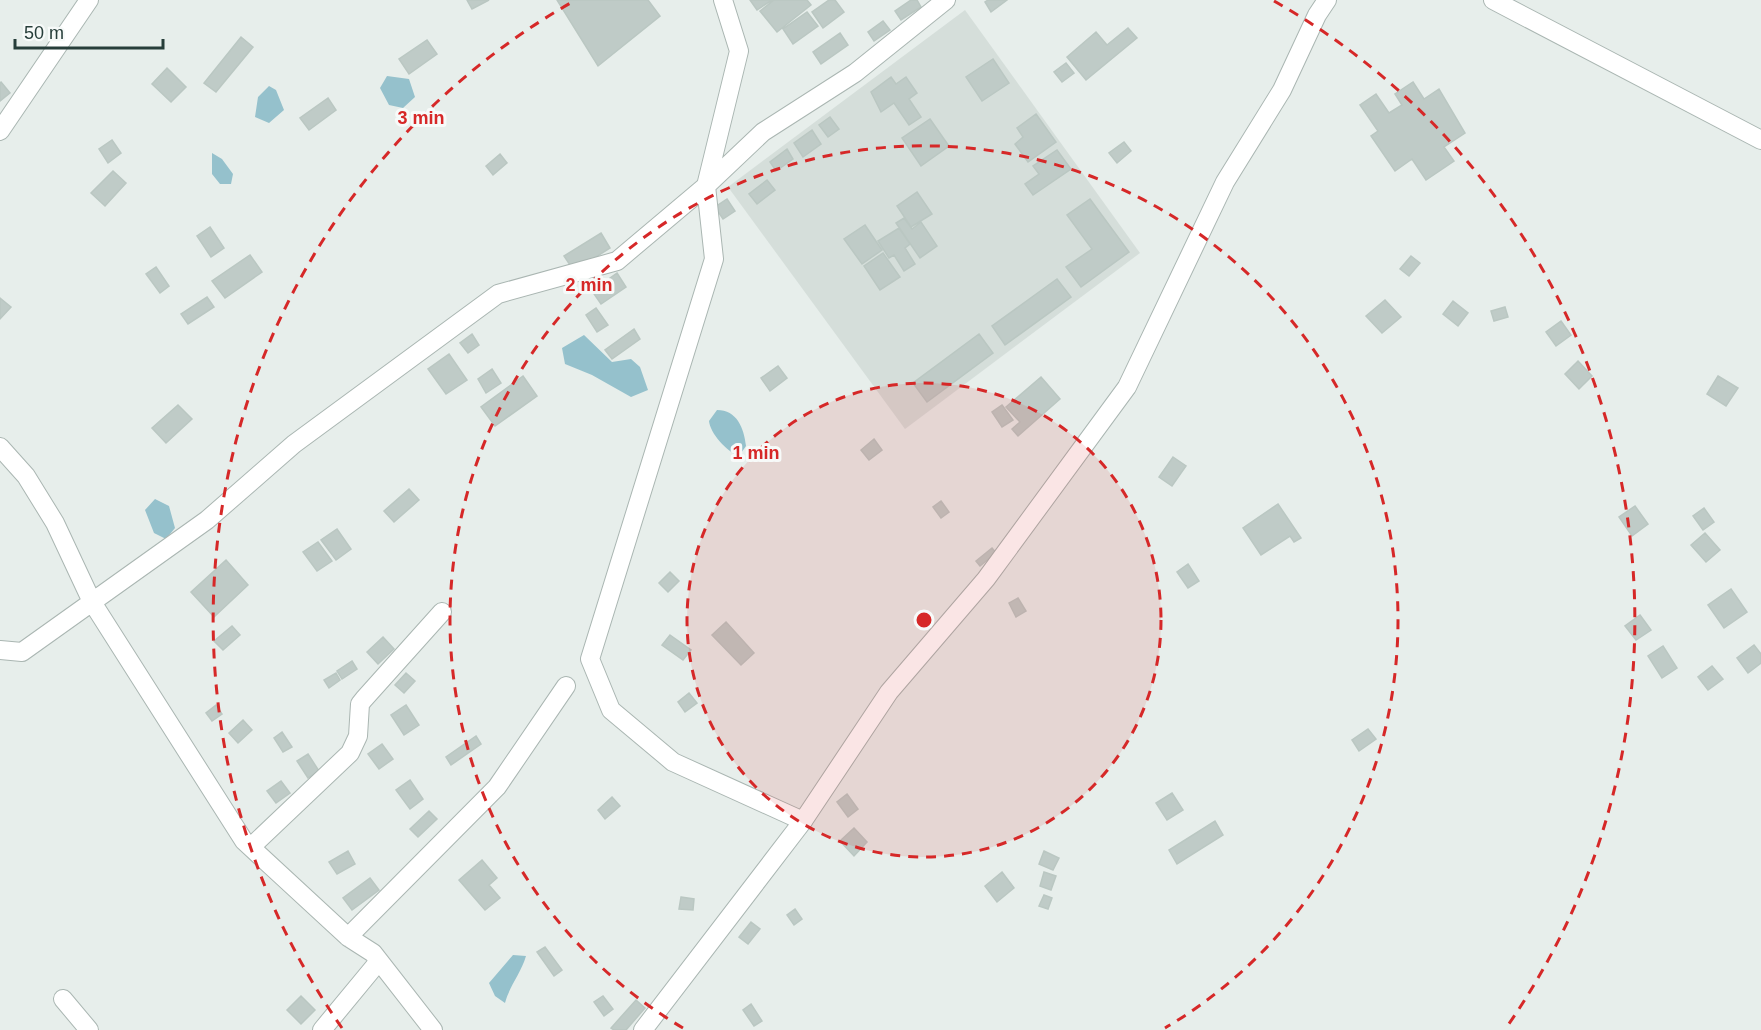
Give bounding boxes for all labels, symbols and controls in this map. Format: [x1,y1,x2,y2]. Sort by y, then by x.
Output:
scale bar [15,12,164,50]
text: 50 m [24,23,64,43]
text: 3 min [397,108,445,128]
text: 2 min [565,275,613,295]
text: 1 min [732,443,780,463]
centre of rings [914,610,934,630]

